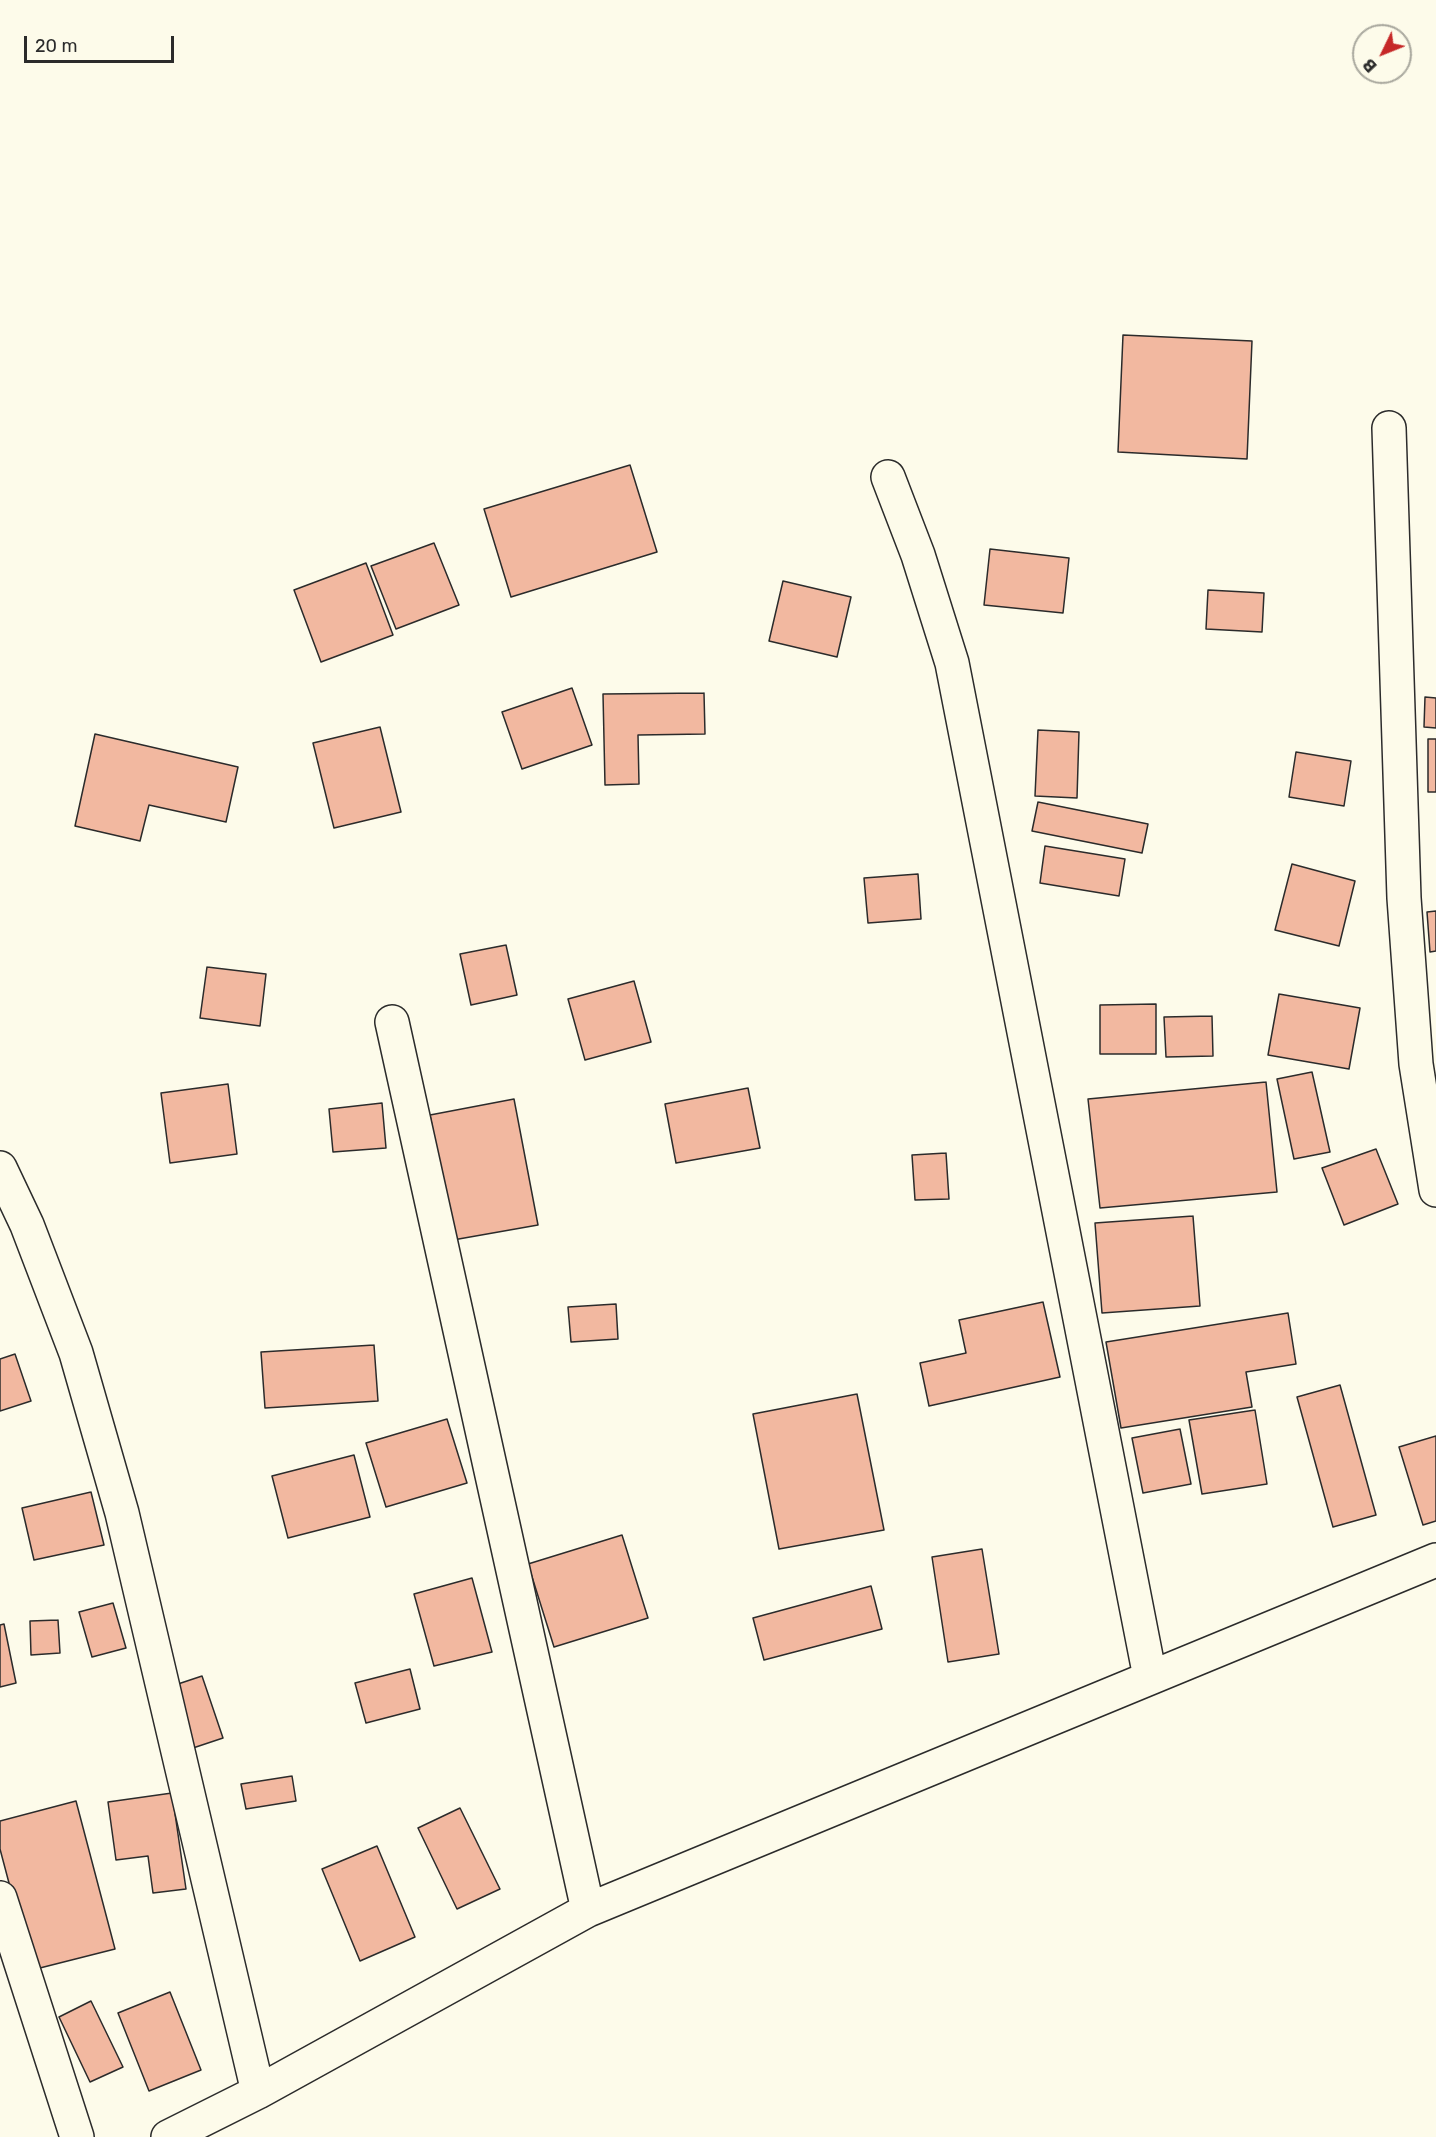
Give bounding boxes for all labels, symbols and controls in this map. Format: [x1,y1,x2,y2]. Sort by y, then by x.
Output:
scale bar [27,24,177,62]
north arrow [1352,24,1412,84]
text: 20 m [35,35,77,57]
text: B [1359,55,1381,76]

